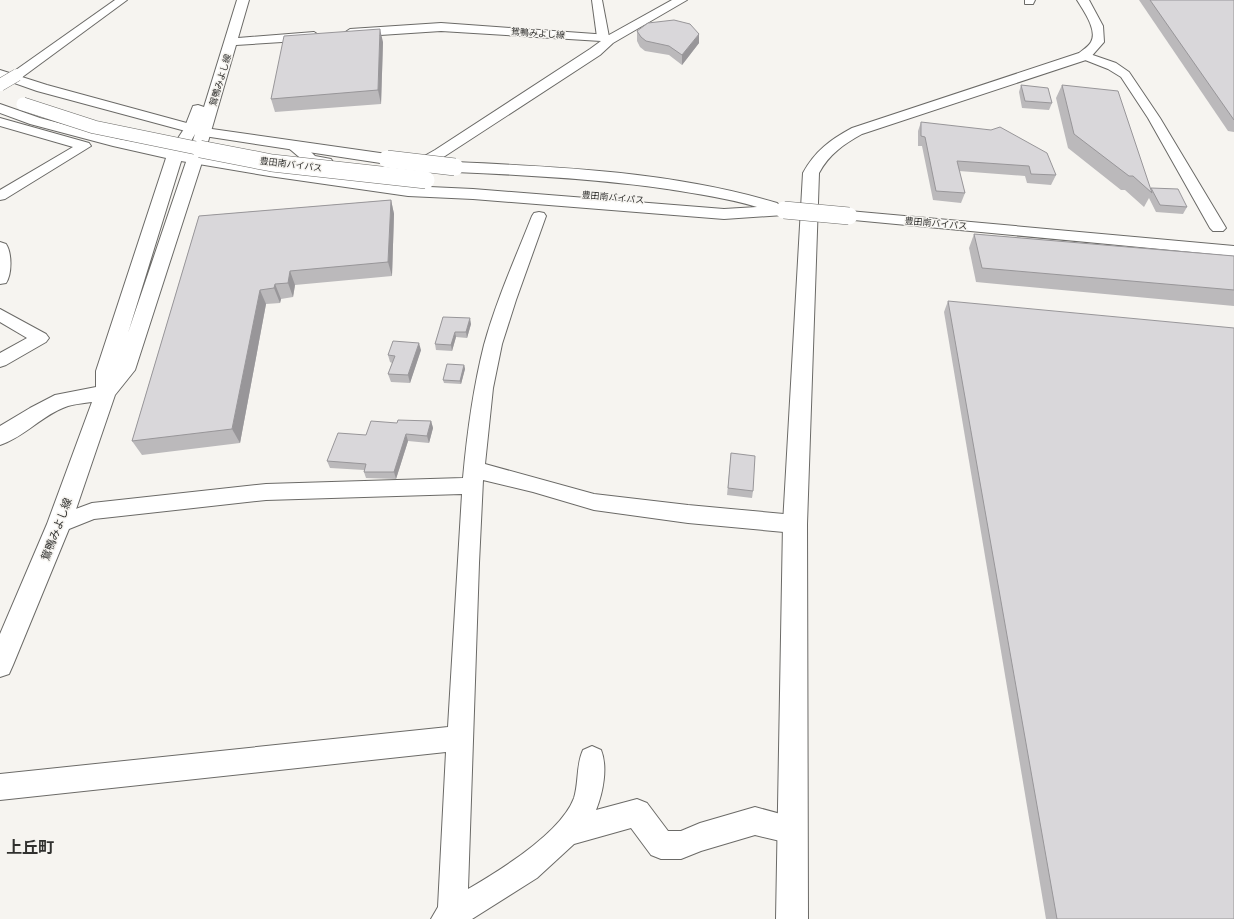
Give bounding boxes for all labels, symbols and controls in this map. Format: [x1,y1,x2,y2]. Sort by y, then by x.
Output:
street label: 鴛鴨みよし線 [511,25,566,41]
street label: 鴛鴨みよし線 [206,51,234,108]
street label: 豊田南バイパス [259,154,323,174]
street label: 豊田南バイパス [581,188,645,206]
street label: 豊田南バイパス [904,214,968,232]
street label: 鴛鴨みよし線 [37,496,75,562]
district label: 上丘町 [6,836,54,858]

